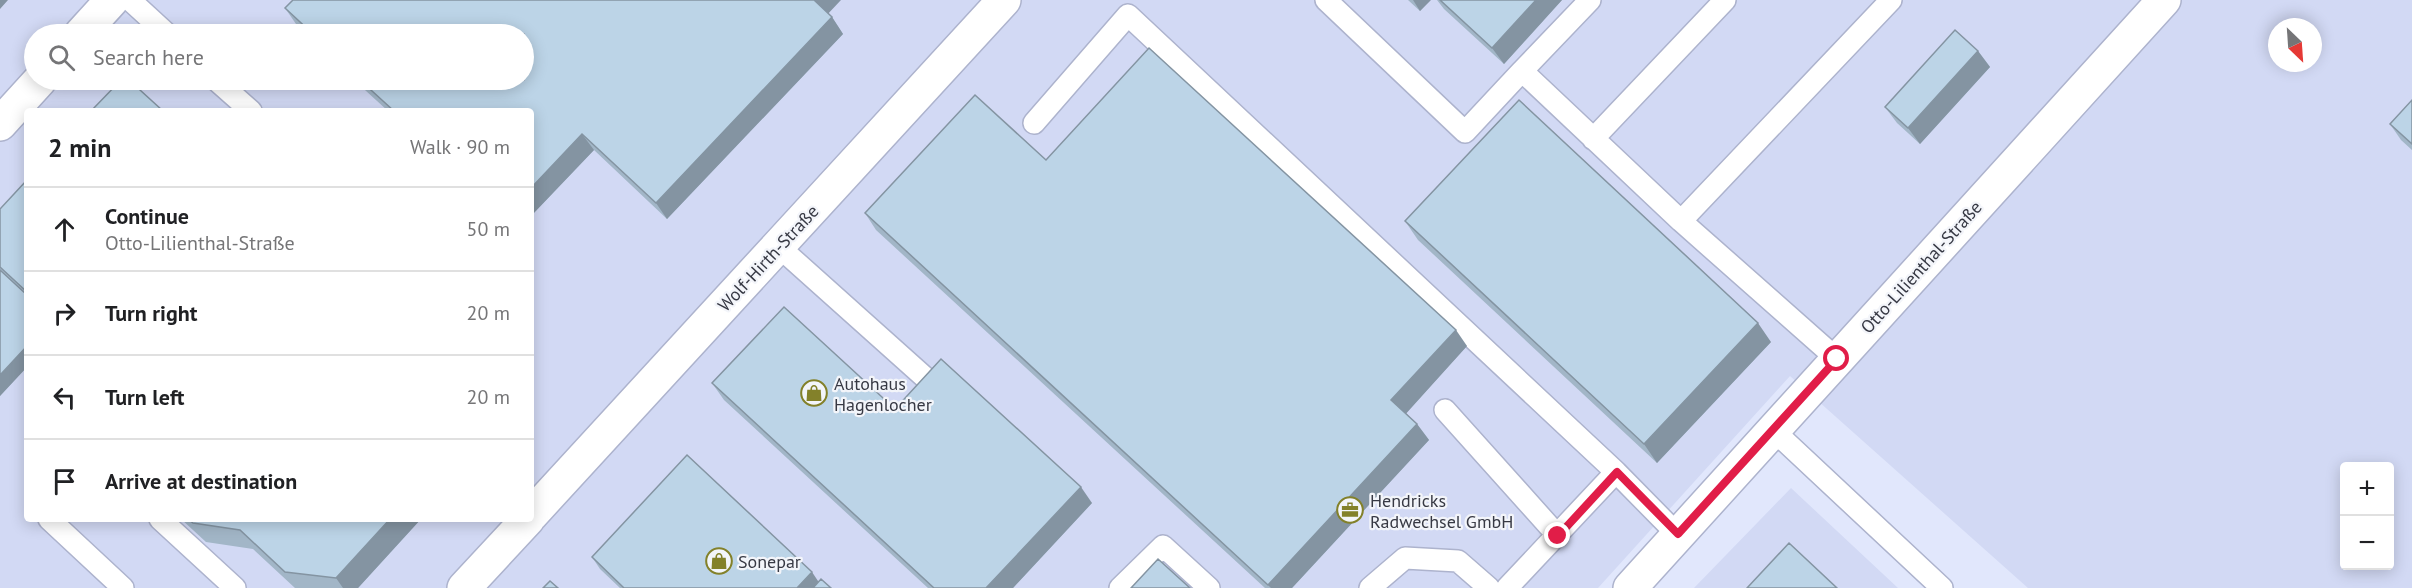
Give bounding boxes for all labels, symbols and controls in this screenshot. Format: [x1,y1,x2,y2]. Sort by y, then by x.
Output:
north arrow [2268,18,2322,72]
search box [24,24,534,90]
icon: search [45,41,78,74]
text: Search here [93,43,204,71]
text: 2 min [48,131,111,164]
text: Walk · 90 m [410,134,510,160]
street label: Otto-Lilienthal-Straße [1855,196,1987,338]
street label: Wolf-Hirth-Straße [713,200,823,316]
text: Continue [105,202,189,230]
icon: ahead [48,213,81,246]
text: 50 m [467,216,510,242]
text: Otto-Lilienthal-Straße [105,230,295,256]
icon: right [48,297,81,330]
text: Turn right [105,299,197,327]
text: 20 m [467,300,510,326]
route start [1823,345,1849,371]
place label: Autohaus Hagenlocher [834,372,932,416]
shop icon: Autohaus Hagenlocher [799,378,829,408]
icon: left [48,381,81,414]
text: Turn left [105,383,185,411]
text: 20 m [467,384,510,410]
map controls [2340,462,2394,570]
button: + [2340,462,2394,516]
icon: arrive [48,465,81,498]
text: Arrive at destination [105,467,297,495]
place label: Hendricks Radwechsel GmbH [1370,489,1513,533]
office icon: Hendricks Radwechsel GmbH [1335,495,1365,525]
button: − [2340,516,2394,570]
route end [1544,522,1570,548]
shop icon: Sonepar [704,546,734,576]
place label: Sonepar [738,550,801,573]

